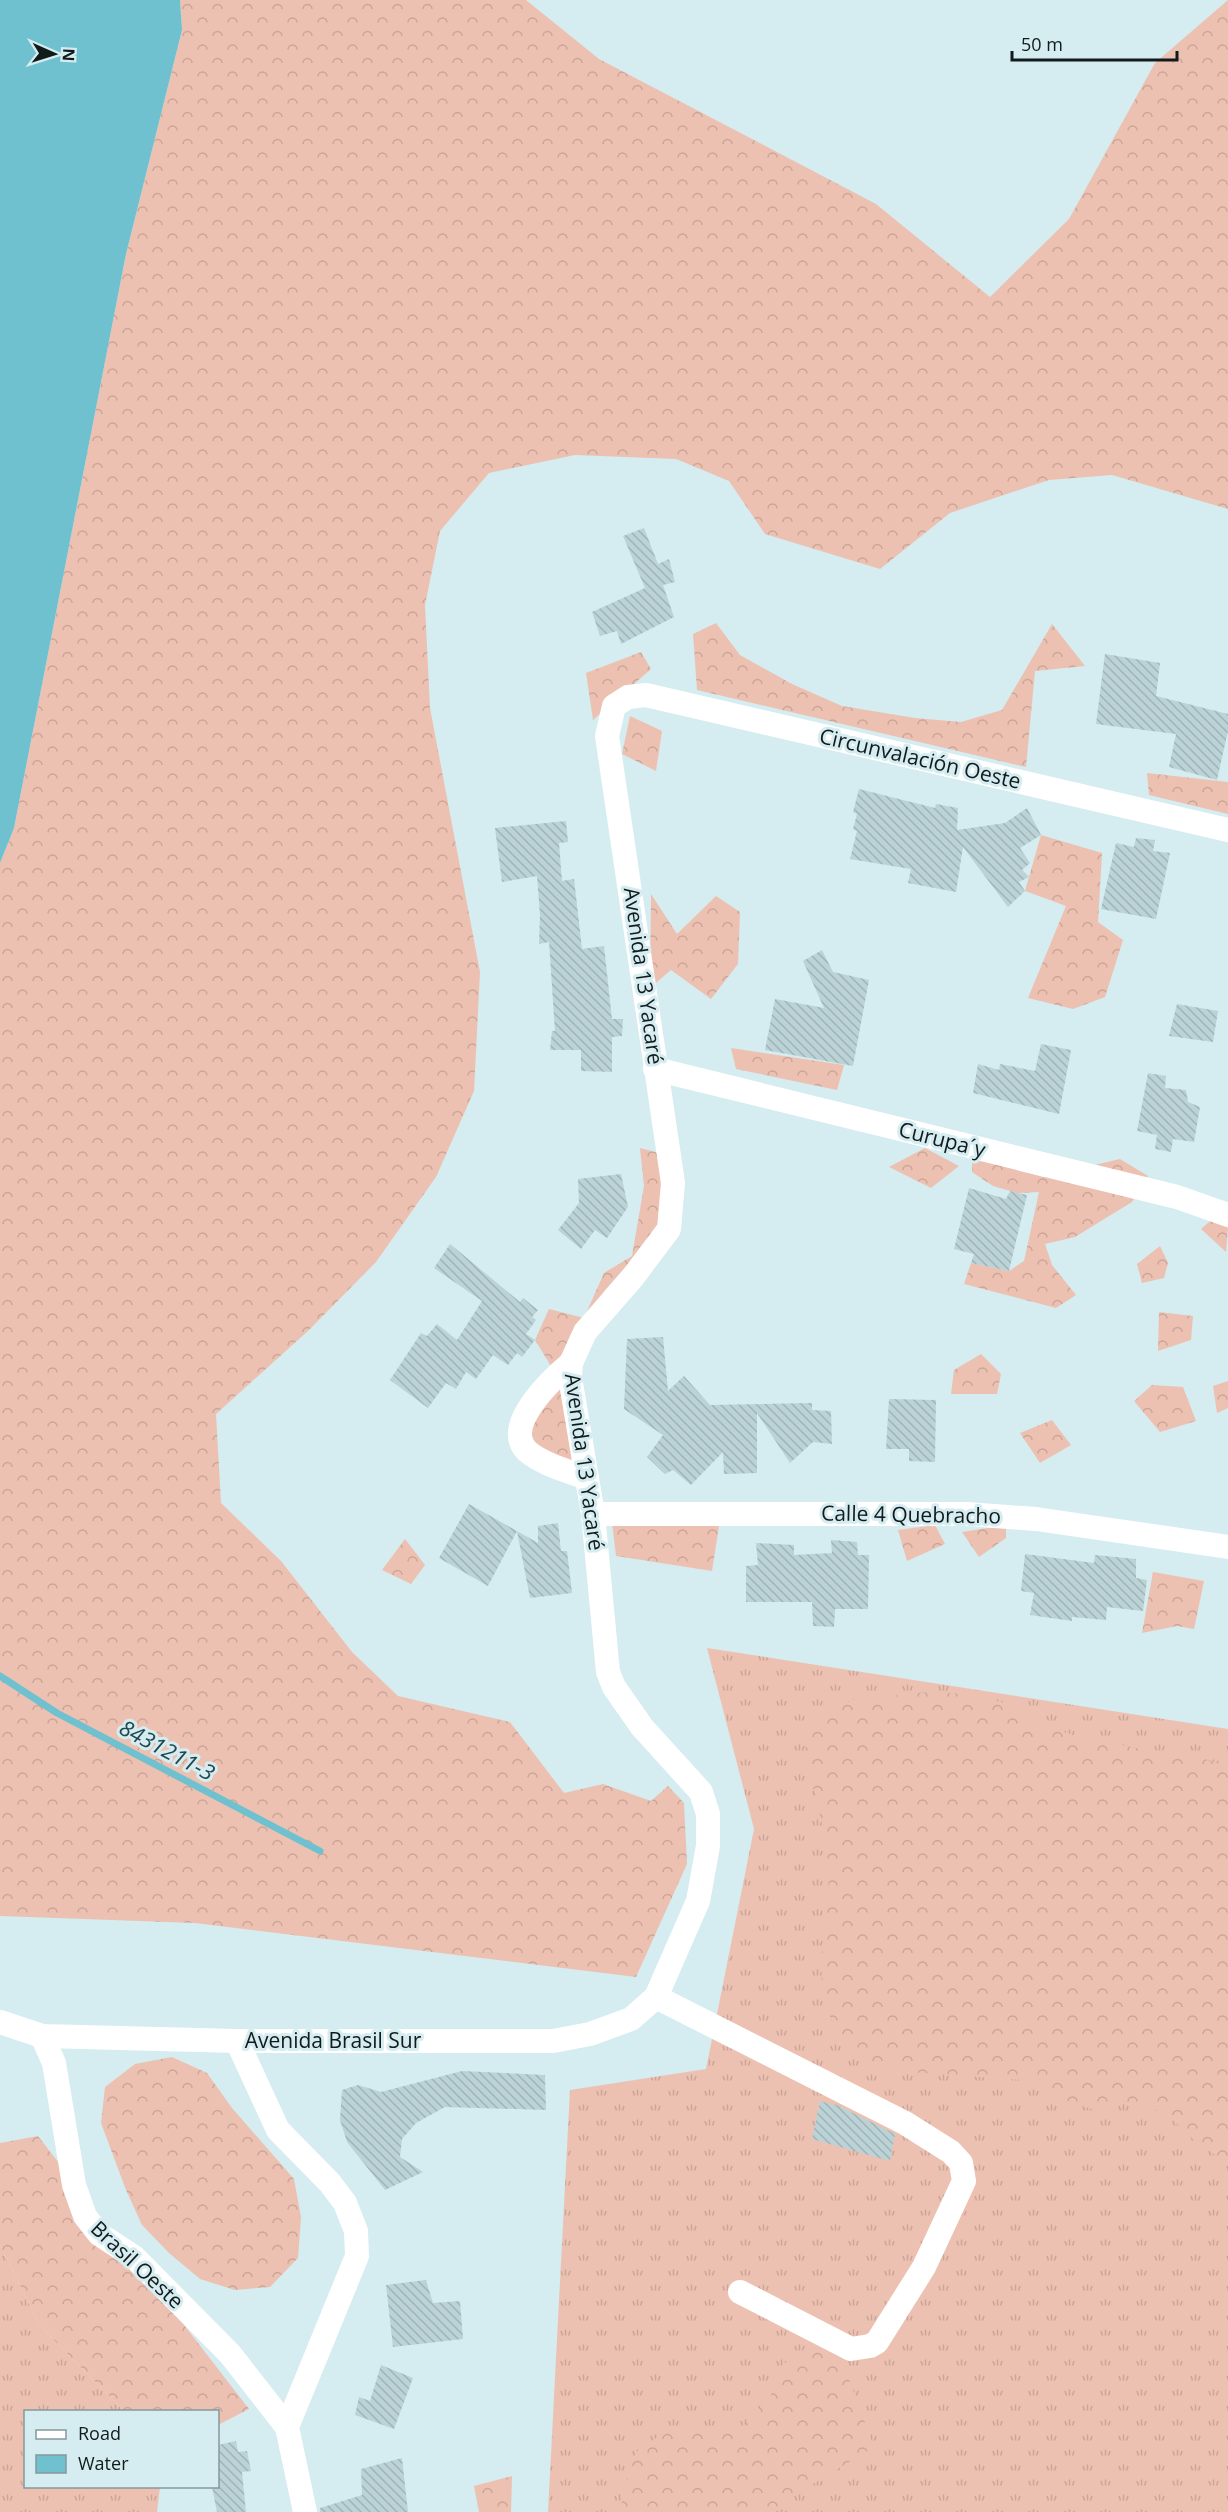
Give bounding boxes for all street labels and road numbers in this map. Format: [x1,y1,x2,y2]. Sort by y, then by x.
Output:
street label: Circunvalación Oeste [817,721,1024,795]
street label: Avenida 13 Yacaré [618,885,670,1066]
street label: Curupa´y [896,1115,989,1163]
street label: Avenida 13 Yacaré [559,1371,611,1552]
street label: Calle 4 Quebracho [821,1498,1001,1530]
street label: Avenida Brasil Sur [245,2026,422,2054]
street label: Brasil Oeste [85,2214,190,2315]

